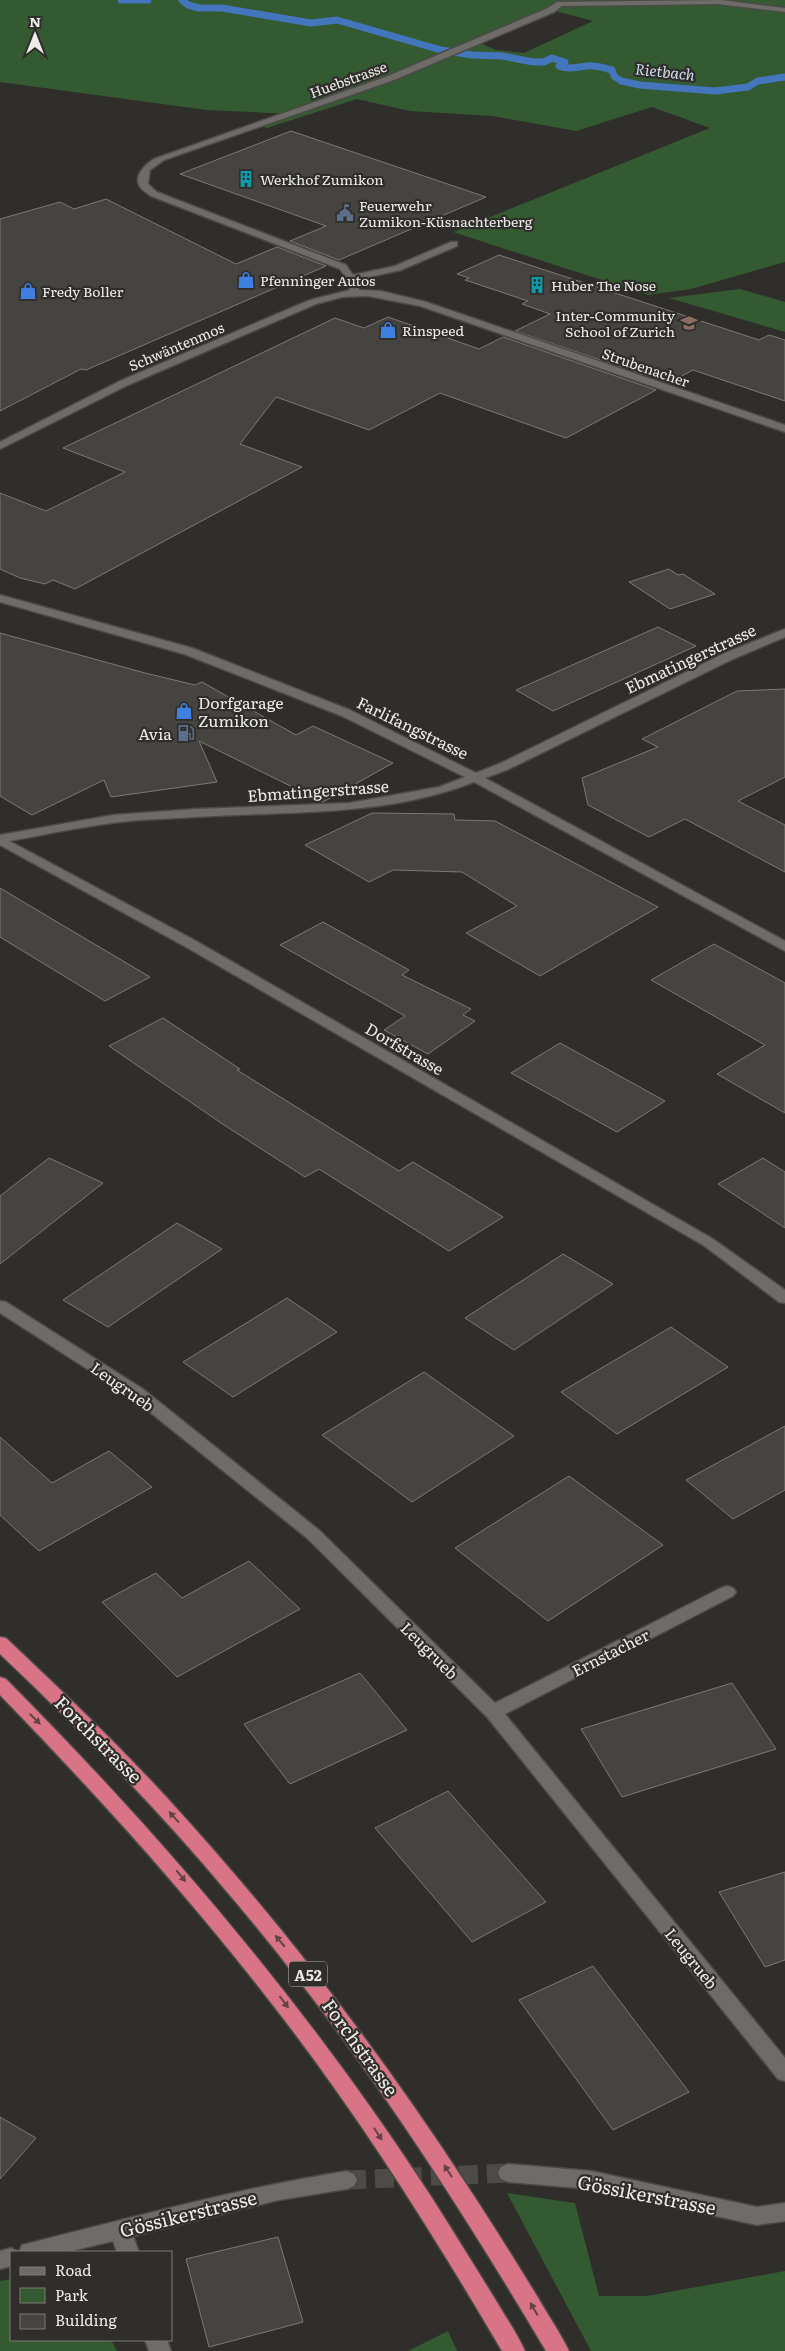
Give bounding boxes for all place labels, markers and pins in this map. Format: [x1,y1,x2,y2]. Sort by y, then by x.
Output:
building icon: Werkhof Zumikon [236,169,256,189]
place label: Werkhof Zumikon [260,169,384,189]
place label: Feuerwehr Zumikon-Küsnachterberg [359,195,533,231]
public building icon: Feuerwehr Zumikon-Küsnachterberg [335,203,355,223]
shop icon: Pfenninger Autos [236,270,256,290]
place label: Pfenninger Autos [260,270,375,290]
building icon: Huber The Nose [527,275,547,295]
place label: Huber The Nose [551,275,656,295]
shop icon: Fredy Boller [18,281,38,301]
place label: Fredy Boller [42,281,124,301]
place label: Inter-Community School of Zurich [556,305,676,341]
school or university icon: Inter-Community School of Zurich [679,313,699,333]
shop icon: Rinspeed [378,320,398,340]
place label: Rinspeed [402,320,464,340]
place label: Dorfgarage Zumikon [198,690,284,732]
shop icon: Dorfgarage Zumikon [174,701,194,721]
place label: Avia [138,721,172,745]
fuel station icon: Avia [176,723,196,743]

